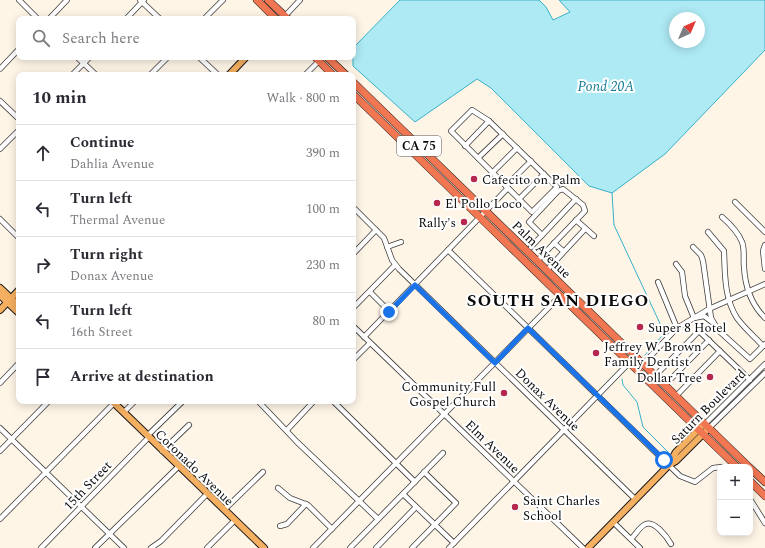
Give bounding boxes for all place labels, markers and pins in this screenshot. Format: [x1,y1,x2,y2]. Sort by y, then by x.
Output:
place label: Cafecito on Palm [482,170,581,190]
marker: Cafecito on Palm [469,174,479,184]
place label: El Pollo Loco [445,194,522,214]
marker: El Pollo Loco [432,198,442,208]
place label: Rally's [418,213,456,233]
marker: Rally's [459,217,469,227]
place label: Super 8 Hotel [648,318,727,338]
marker: Super 8 Hotel [635,322,645,332]
place label: Jeffrey W. Brown Family Dentist [604,337,702,372]
marker: Jeffrey W. Brown Family Dentist [591,348,601,358]
place label: Dollar Tree [636,368,702,388]
marker: Dollar Tree [705,372,715,382]
place label: Community Full Gospel Church [401,377,496,412]
marker: Community Full Gospel Church [499,388,509,398]
place label: Saint Charles School [523,491,600,526]
marker: Saint Charles School [510,502,520,512]

